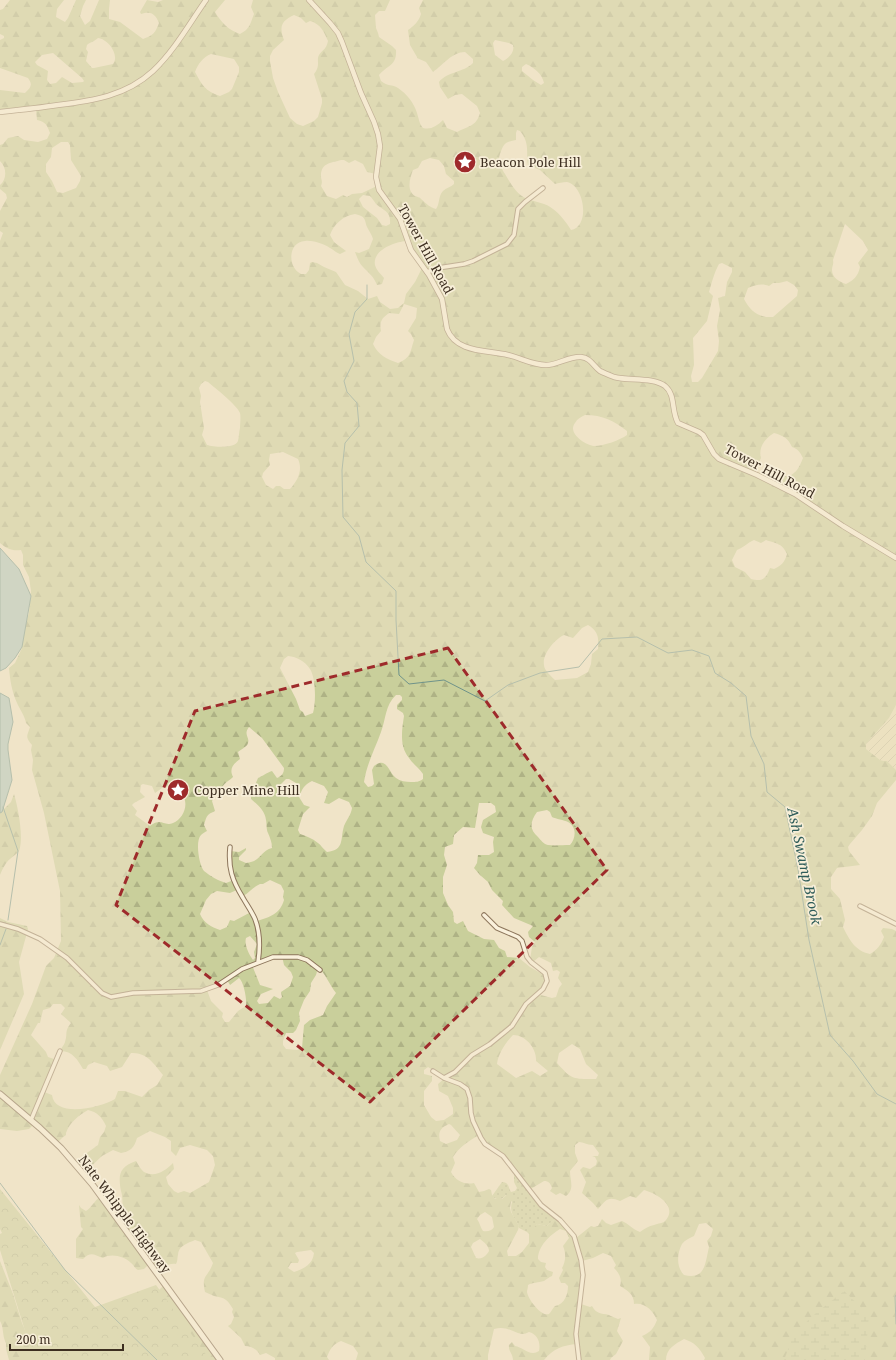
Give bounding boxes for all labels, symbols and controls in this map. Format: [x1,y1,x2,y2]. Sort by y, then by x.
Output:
place icon: Beacon Pole Hill [452,149,478,175]
place label: Beacon Pole Hill [480,153,581,171]
street label: Tower Hill Road [394,201,458,297]
street label: Tower Hill Road [722,440,818,502]
place icon: Copper Mine Hill [165,777,191,803]
place label: Copper Mine Hill [194,781,300,799]
water label: Ash Swamp Brook [783,805,827,927]
street label: Nate Whipple Highway [75,1151,176,1277]
scale bar [10,1326,123,1352]
text: 200 m [16,1331,51,1348]

